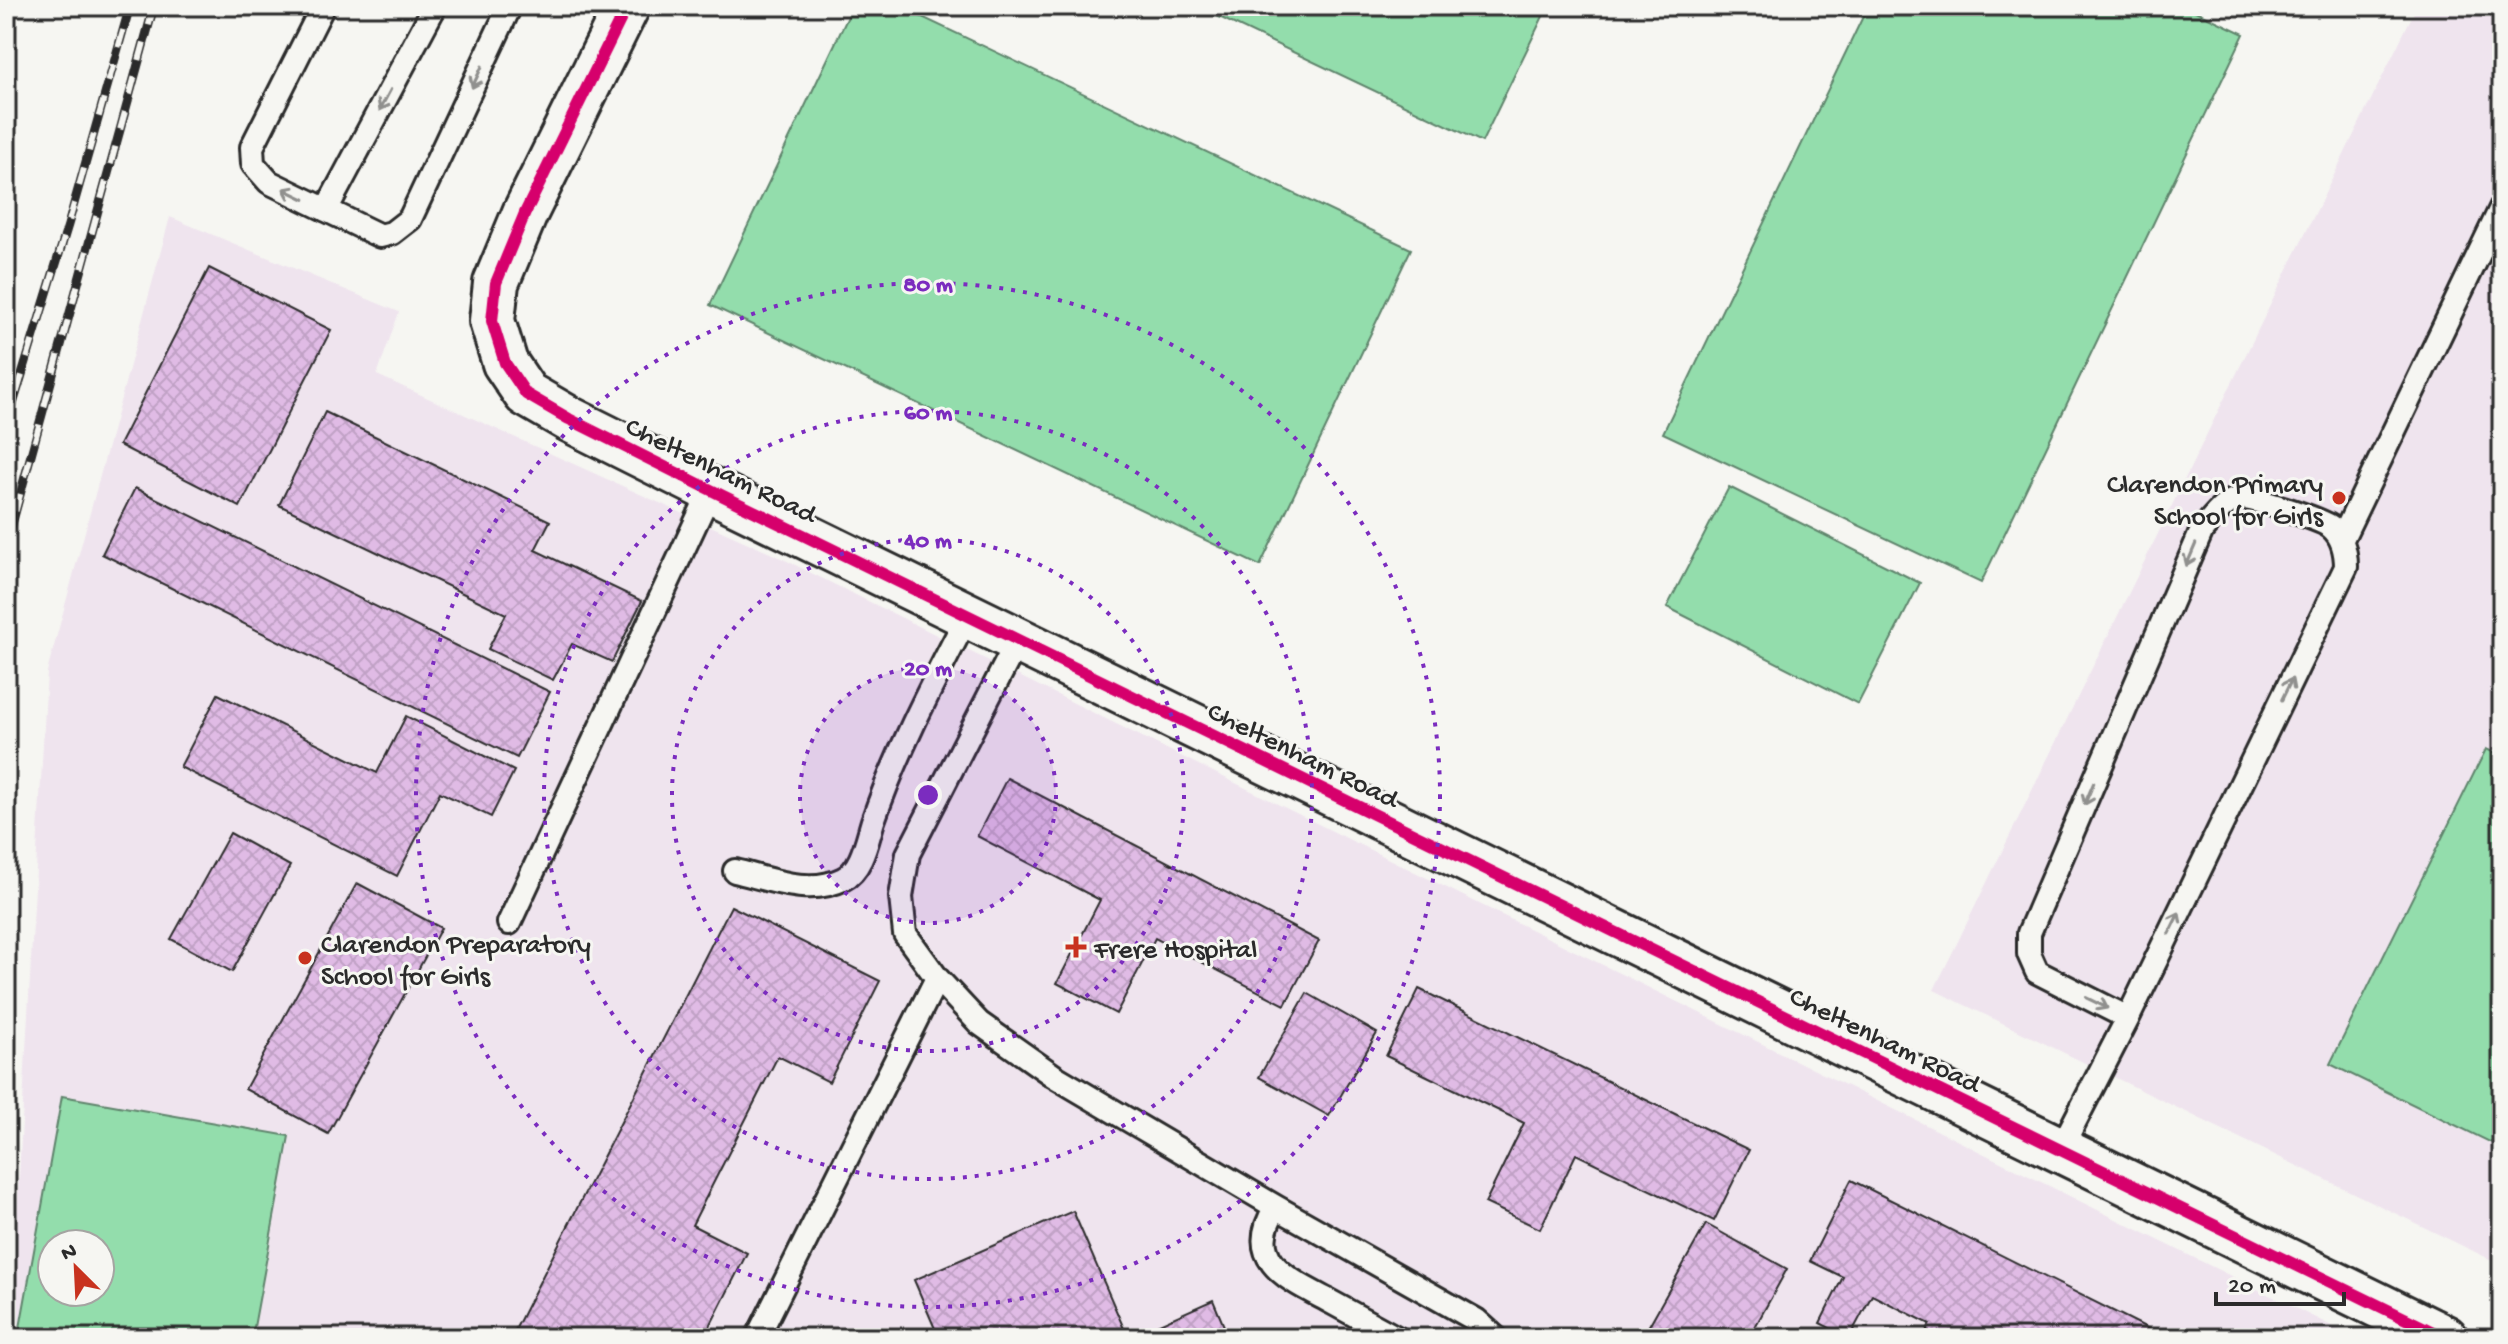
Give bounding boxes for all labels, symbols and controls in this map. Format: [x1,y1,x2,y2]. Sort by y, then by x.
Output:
one-way arrow [469,64,484,88]
one-way arrow [377,87,392,111]
one-way arrow [283,186,307,201]
text: 80 m [903,272,953,301]
text: 60 m [904,400,952,429]
street label: Cheltenham Road [619,412,823,534]
place label: Clarendon Primary School for Girls [2107,470,2324,535]
marker: Clarendon Primary School for Girls [2330,489,2348,507]
text: 40 m [903,528,952,557]
one-way arrow [2183,542,2198,567]
text: 20 m [904,656,952,685]
one-way arrow [2280,677,2295,701]
street label: Cheltenham Road [1201,697,1405,819]
centre of rings [914,781,942,809]
one-way arrow [2080,781,2095,806]
one-way arrow [2167,911,2182,935]
place label: Clarendon Preparatory School for Girls [321,930,591,995]
place label: Frere Hospital [1093,935,1258,968]
marker: Frere Hospital [1065,936,1087,958]
marker: Clarendon Preparatory School for Girls [296,949,314,967]
street label: Cheltenham Road [1783,982,1987,1104]
one-way arrow [2085,996,2109,1012]
north arrow [36,1228,116,1308]
text: N [58,1239,81,1268]
scale bar [2216,1256,2344,1306]
text: 20 m [2228,1273,2276,1302]

